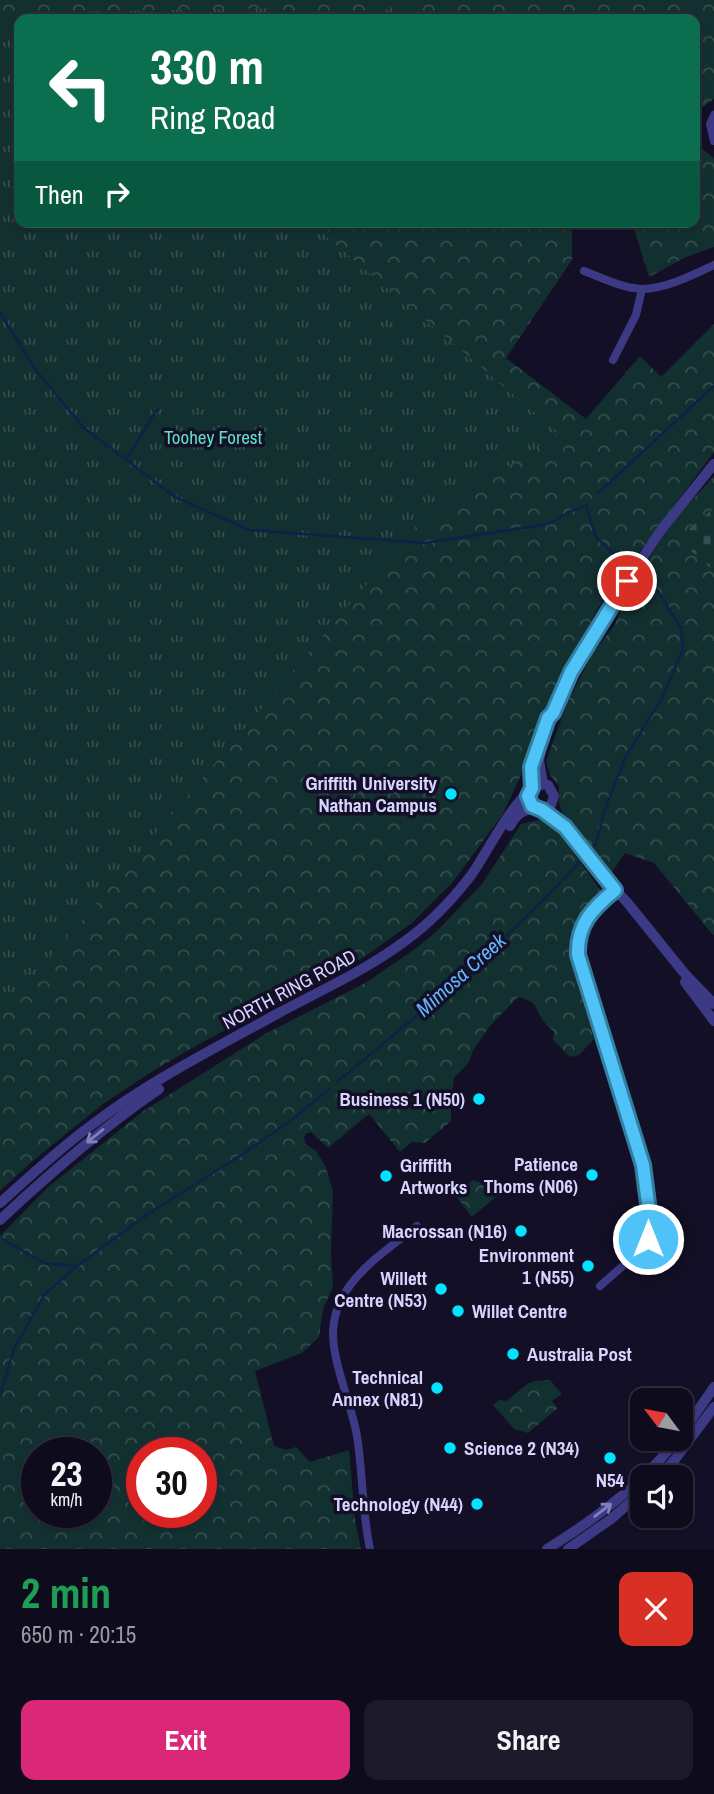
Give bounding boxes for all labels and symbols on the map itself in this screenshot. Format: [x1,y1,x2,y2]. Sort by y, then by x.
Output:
park label: Toohey Forest [164,424,263,450]
pin [597,551,657,611]
place label: Griffith University Nathan Campus [305,770,437,818]
marker: Griffith University Nathan Campus [443,786,459,802]
water label: Mimosa Creek [409,925,513,1023]
street label: NORTH RING ROAD [218,943,360,1035]
place label: Business 1 (N50) [339,1086,465,1112]
marker: Business 1 (N50) [471,1091,487,1107]
one-way arrow [87,1128,105,1144]
place label: Patience Thoms (N06) [484,1151,578,1199]
place label: Griffith Artworks [400,1152,468,1200]
marker: Patience Thoms (N06) [584,1167,600,1183]
marker: Griffith Artworks [378,1168,394,1184]
position arrow [611,1202,685,1276]
place label: Macrossan (N16) [382,1218,507,1244]
marker: Macrossan (N16) [513,1223,529,1239]
place label: Environment 1 (N55) [479,1242,574,1290]
marker: Environment 1 (N55) [580,1258,596,1274]
place label: Willett Centre (N53) [334,1265,427,1313]
marker: Willett Centre (N53) [433,1281,449,1297]
place label: Willet Centre [472,1298,567,1324]
marker: Willet Centre [450,1303,466,1319]
place label: Australia Post [527,1341,632,1367]
marker: Australia Post [505,1346,521,1362]
place label: Technical Annex (N81) [332,1364,423,1412]
marker: Technical Annex (N81) [429,1380,445,1396]
north arrow [630,1388,693,1451]
place label: Science 2 (N34) [464,1435,579,1461]
speed limit sign: 30 [126,1437,217,1528]
marker: Science 2 (N34) [442,1440,458,1456]
marker: N54 [602,1450,618,1466]
place label: N54 [596,1467,625,1493]
place label: Technology (N44) [333,1491,463,1517]
marker: Technology (N44) [469,1496,485,1512]
one-way arrow [593,1503,611,1518]

